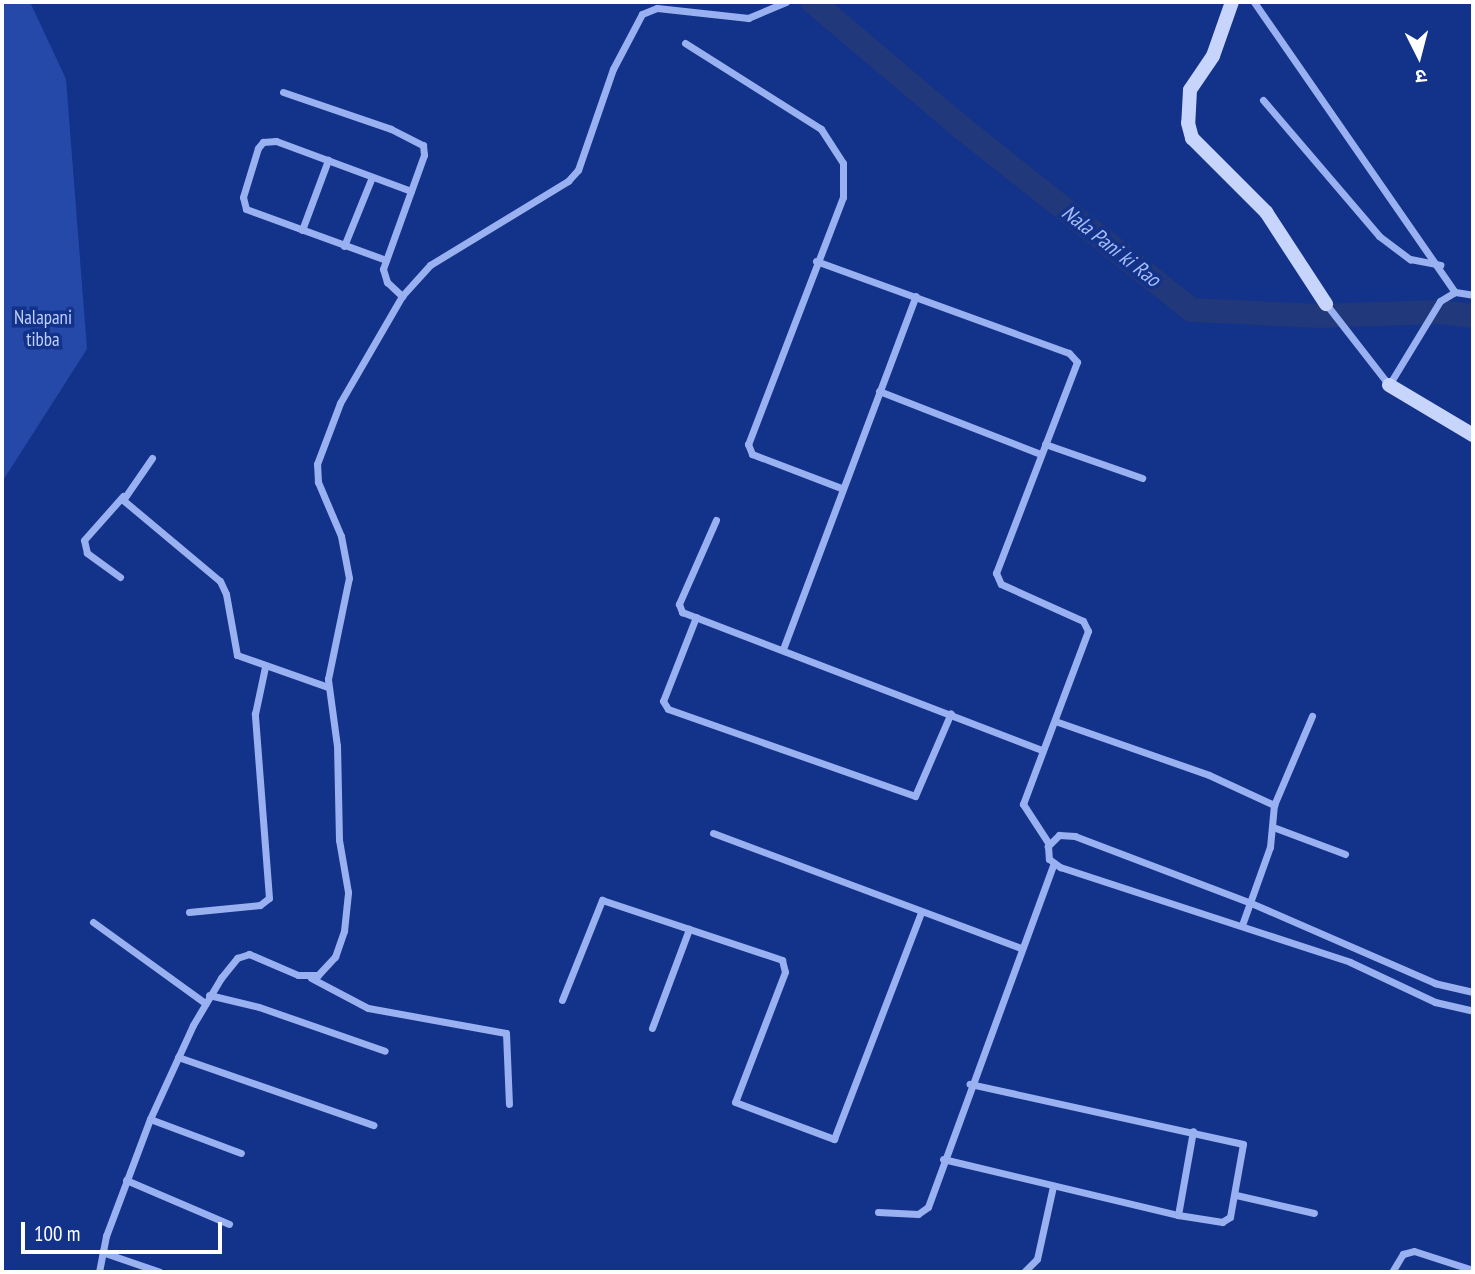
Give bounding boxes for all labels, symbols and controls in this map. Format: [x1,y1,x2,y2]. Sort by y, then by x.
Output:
north arrow [1384,21,1454,91]
text: उ [1414,64,1428,89]
water label: Nala Pani ki Rao [1057,200,1165,292]
park label: Nalapani tibba [14,307,72,351]
scale bar [24,1208,226,1252]
text: 100 m [34,1220,80,1247]

